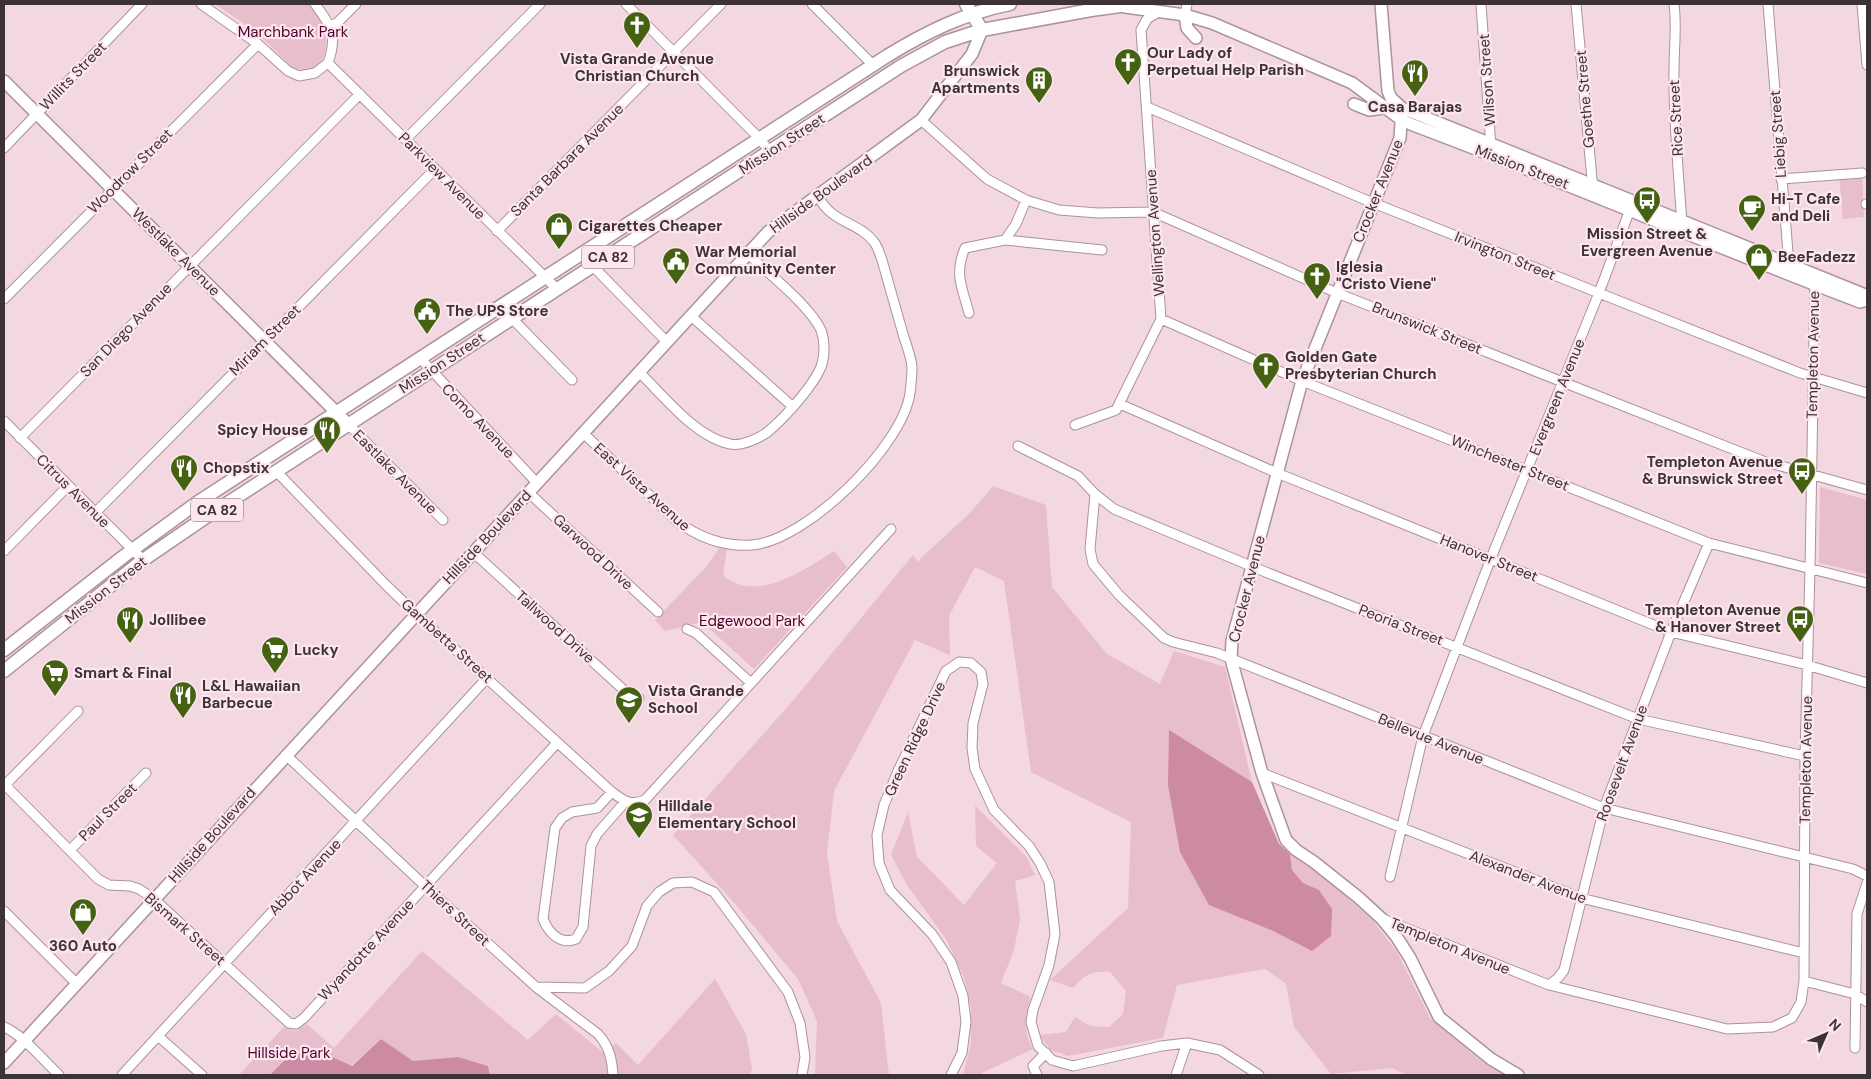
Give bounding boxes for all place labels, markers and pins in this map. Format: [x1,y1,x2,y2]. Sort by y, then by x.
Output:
church icon: Vista Grande Avenue Christian Church [622,10,652,49]
place label: Our Lady of Perpetual Help Parish [1147,43,1304,80]
church icon: Our Lady of Perpetual Help Parish [1113,47,1143,86]
place label: Vista Grande Avenue Christian Church [560,49,714,86]
restaurant icon: Casa Barajas [1400,58,1430,97]
place label: Brunswick Apartments [931,61,1020,98]
building icon: Brunswick Apartments [1024,65,1054,104]
place label: Casa Barajas [1368,97,1462,117]
bus stop icon: Mission Street & Evergreen Avenue [1632,185,1662,224]
place label: Hi-T Cafe and Deli [1771,189,1840,226]
cafe icon: Hi-T Cafe and Deli [1737,193,1767,232]
shop icon: Cigarettes Cheaper [544,211,574,250]
place label: Cigarettes Cheaper [578,216,722,236]
place label: Mission Street & Evergreen Avenue [1581,224,1713,261]
place label: War Memorial Community Center [695,242,836,279]
shop icon: BeeFadezz [1744,242,1774,281]
public building icon: War Memorial Community Center [661,246,691,285]
place label: BeeFadezz [1778,247,1856,267]
place label: Iglesia "Cristo Viene" [1336,257,1436,294]
church icon: Iglesia "Cristo Viene" [1302,261,1332,300]
public building icon: The UPS Store [412,296,442,335]
place label: The UPS Store [446,301,548,321]
place label: Golden Gate Presbyterian Church [1285,347,1437,384]
church icon: Golden Gate Presbyterian Church [1251,351,1281,390]
restaurant icon: Spicy House [312,415,342,454]
place label: Spicy House [217,420,308,440]
place label: Templeton Avenue & Brunswick Street [1642,452,1783,489]
restaurant icon: Chopstix [169,453,199,492]
bus stop icon: Templeton Avenue & Brunswick Street [1787,456,1817,495]
place label: Chopstix [203,458,270,478]
place label: Templeton Avenue & Hanover Street [1645,600,1781,637]
bus stop icon: Templeton Avenue & Hanover Street [1785,604,1815,643]
restaurant icon: Jollibee [115,605,145,644]
place label: Jollibee [149,610,206,630]
supermarket icon: Lucky [260,635,290,674]
place label: Lucky [294,640,338,660]
supermarket icon: Smart & Final [40,658,70,697]
place label: Smart & Final [74,663,172,683]
place label: L&L Hawaiian Barbecue [202,676,300,713]
restaurant icon: L&L Hawaiian Barbecue [168,680,198,719]
place label: Vista Grande School [648,681,744,718]
school or university icon: Vista Grande School [614,685,644,724]
place label: Hilldale Elementary School [658,796,796,833]
school or university icon: Hilldale Elementary School [624,800,654,839]
shop icon: 360 Auto [68,897,98,936]
place label: 360 Auto [49,936,117,956]

